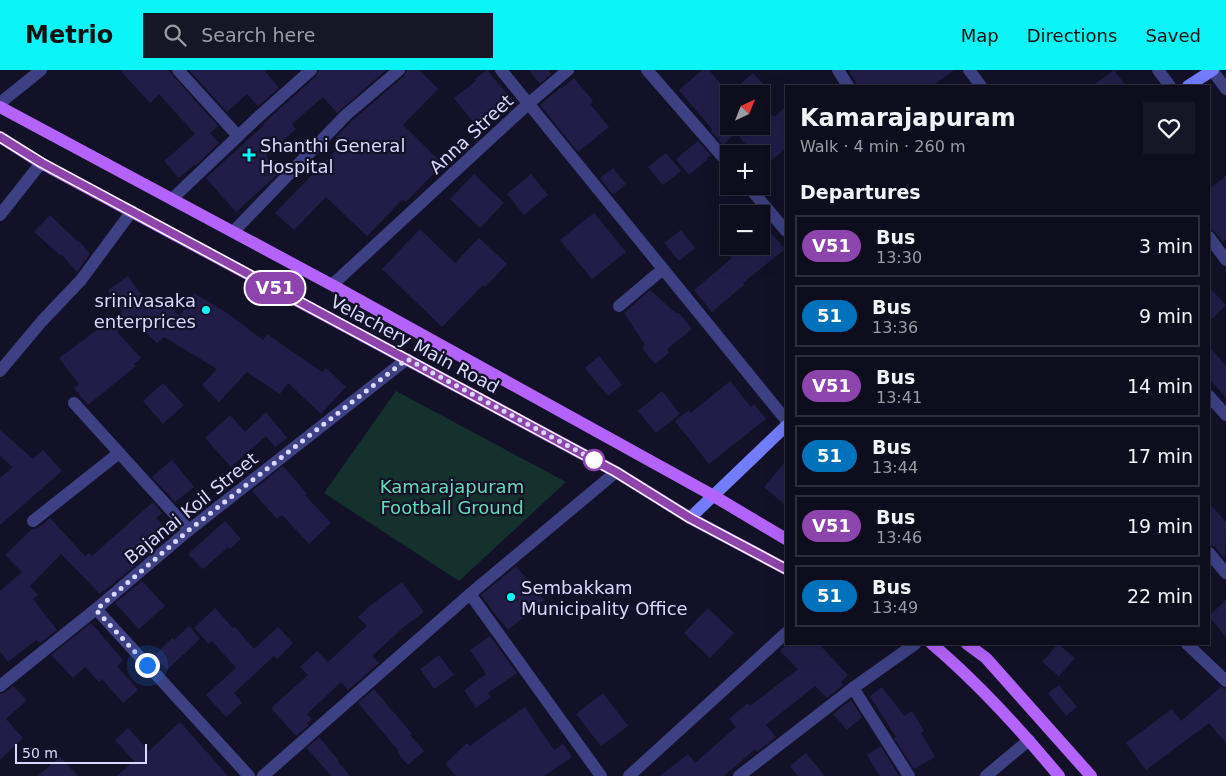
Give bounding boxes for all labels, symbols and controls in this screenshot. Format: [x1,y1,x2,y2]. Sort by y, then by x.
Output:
search box [143,13,493,58]
text: Metrio [25,21,113,49]
icon: search [161,21,189,49]
text: Search here [201,24,315,46]
text: Map [961,25,999,46]
text: Directions [1027,25,1117,46]
text: Saved [1145,25,1201,46]
north arrow [720,85,770,135]
map controls [720,85,770,255]
street label: Anna Street [425,90,517,178]
button: heart [1143,102,1195,154]
text: Kamarajapuram [800,104,1016,132]
place label: Shanthi General Hospital [260,135,405,177]
text: Walk · 4 min · 260 m [800,137,965,156]
button: + [720,145,770,195]
marker: Shanthi General Hospital [242,148,256,162]
text: Departures [800,181,921,203]
button: − [720,205,770,255]
text: Bus [876,226,915,248]
text: V51 [812,235,851,256]
text: 3 min [1139,235,1193,257]
text: 13:30 [876,248,922,267]
line badge: V51 [246,272,304,304]
text: V51 [256,277,294,298]
place label: srinivasaka enterprices [94,290,196,332]
street label: Velachery Main Road [327,291,503,397]
text: Bus [872,296,911,318]
marker: srinivasaka enterprices [200,304,212,316]
text: 51 [817,305,842,326]
text: 9 min [1139,305,1193,327]
text: 13:36 [872,318,918,337]
text: Bus [876,366,915,388]
text: V51 [812,375,851,396]
text: 14 min [1127,375,1193,397]
text: 13:41 [876,388,922,407]
text: Bus [872,436,911,458]
text: 51 [817,445,842,466]
text: 17 min [1127,445,1193,467]
street label: Bajanai Koil Street [120,448,262,568]
unlabelled marker [583,449,605,471]
text: 13:44 [872,458,918,477]
park label: Kamarajapuram Football Ground [380,476,524,518]
text: Bus [876,506,915,528]
text: V51 [812,515,851,536]
text: 19 min [1127,515,1193,537]
text: 13:46 [876,528,922,547]
text: Bus [872,576,911,598]
place label: Sembakkam Municipality Office [521,577,688,619]
text: 51 [817,585,842,606]
text: 22 min [1127,585,1193,607]
marker: Sembakkam Municipality Office [505,591,517,603]
text: 13:49 [872,598,918,617]
your location [135,653,160,678]
scale bar [15,741,148,764]
text: 50 m [22,745,58,761]

